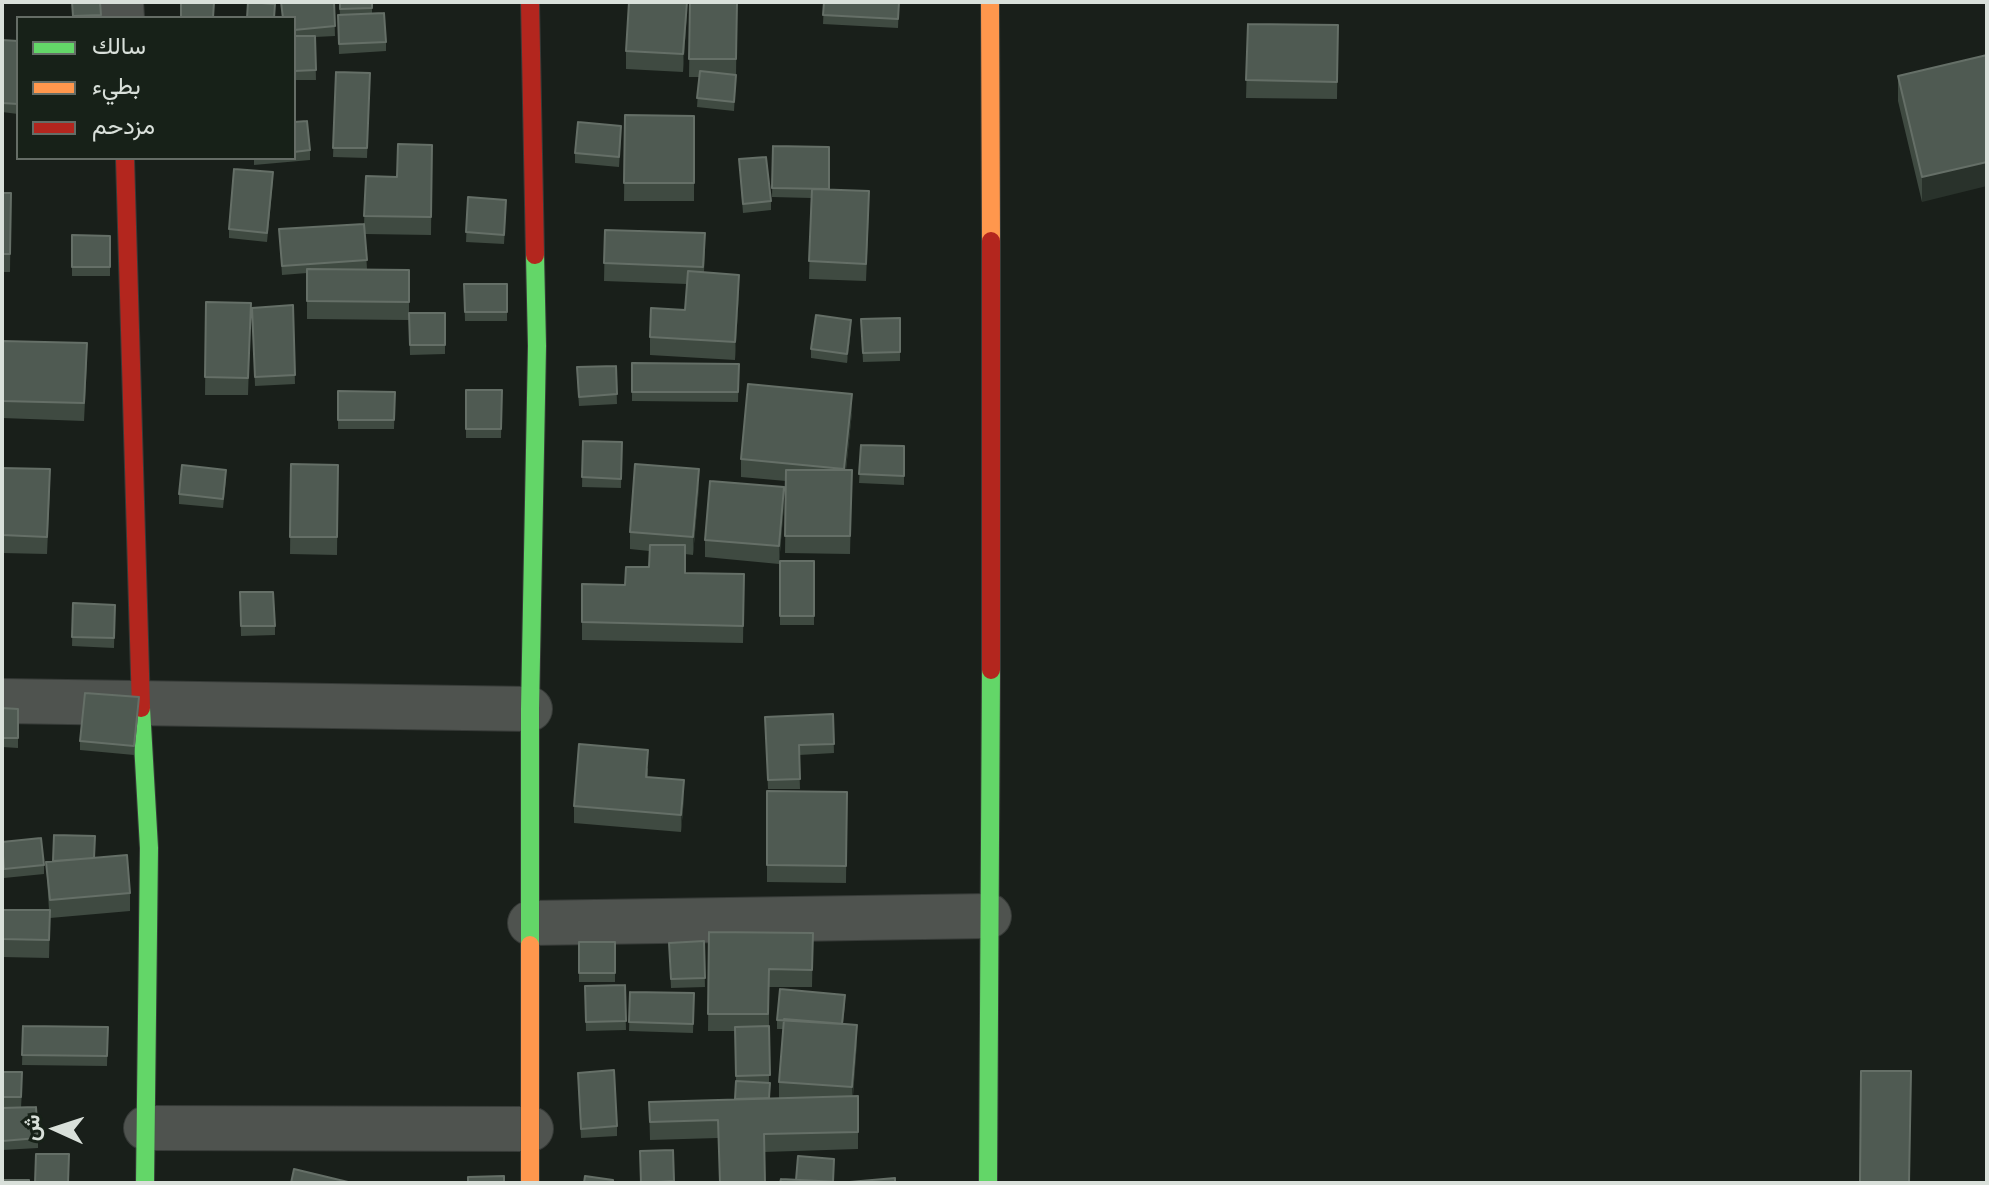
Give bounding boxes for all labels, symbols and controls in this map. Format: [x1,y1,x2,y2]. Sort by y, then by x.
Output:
legend [16,16,296,160]
text: سالك [92,32,146,60]
text: بطيء [92,72,141,100]
text: مزدحم [92,112,155,140]
north arrow [16,1089,96,1169]
text: ش [18,1114,45,1142]

